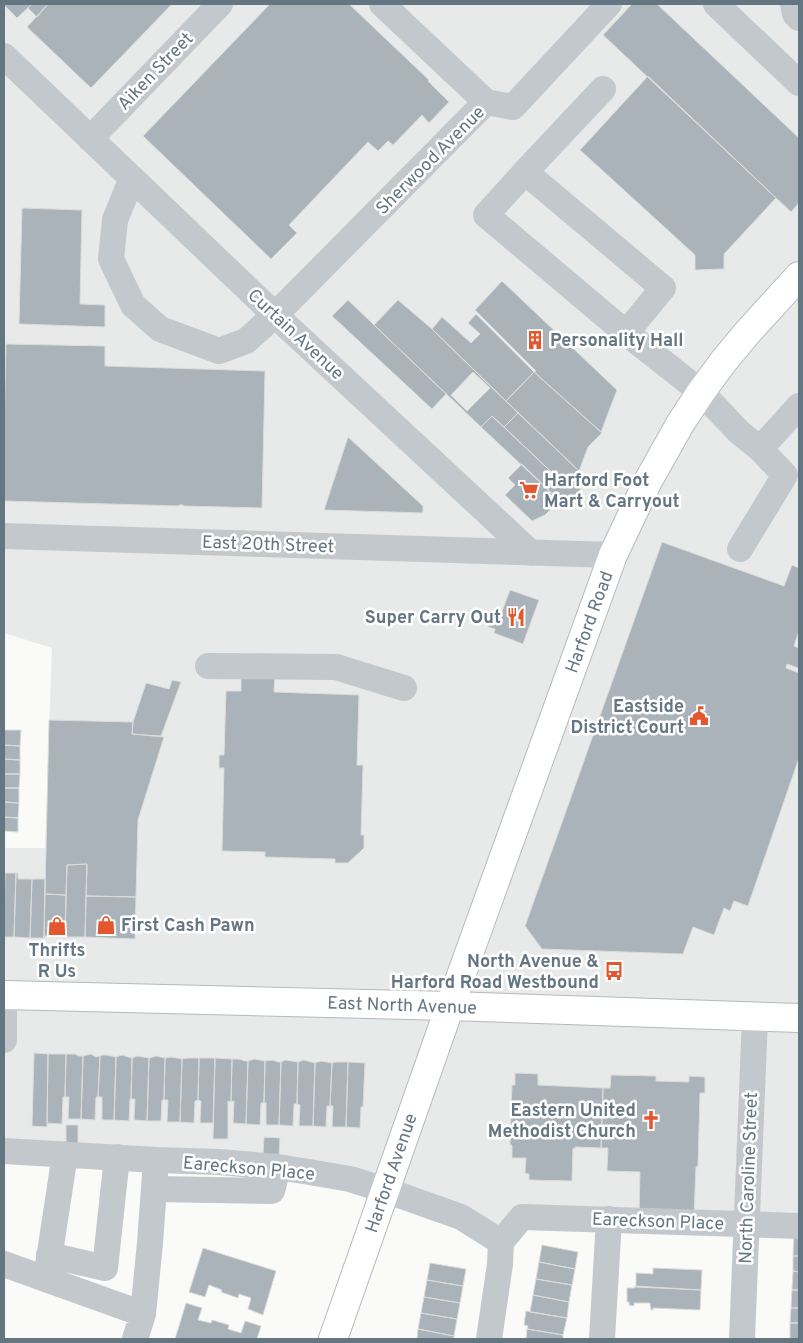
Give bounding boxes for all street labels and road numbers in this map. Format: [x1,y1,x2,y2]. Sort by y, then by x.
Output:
street label: Aiken Street [113,28,199,116]
street label: Sherwood Avenue [372,102,491,221]
street label: Curtain Avenue [242,285,348,386]
street label: East 20th Street [201,532,335,559]
street label: Harford Road [561,568,620,677]
street label: East North Avenue [327,992,477,1021]
street label: North Caroline Street [735,1092,764,1264]
street label: Harford Avenue [361,1111,424,1236]
street label: Eareckson Place [182,1152,316,1187]
street label: Eareckson Place [591,1209,724,1236]

